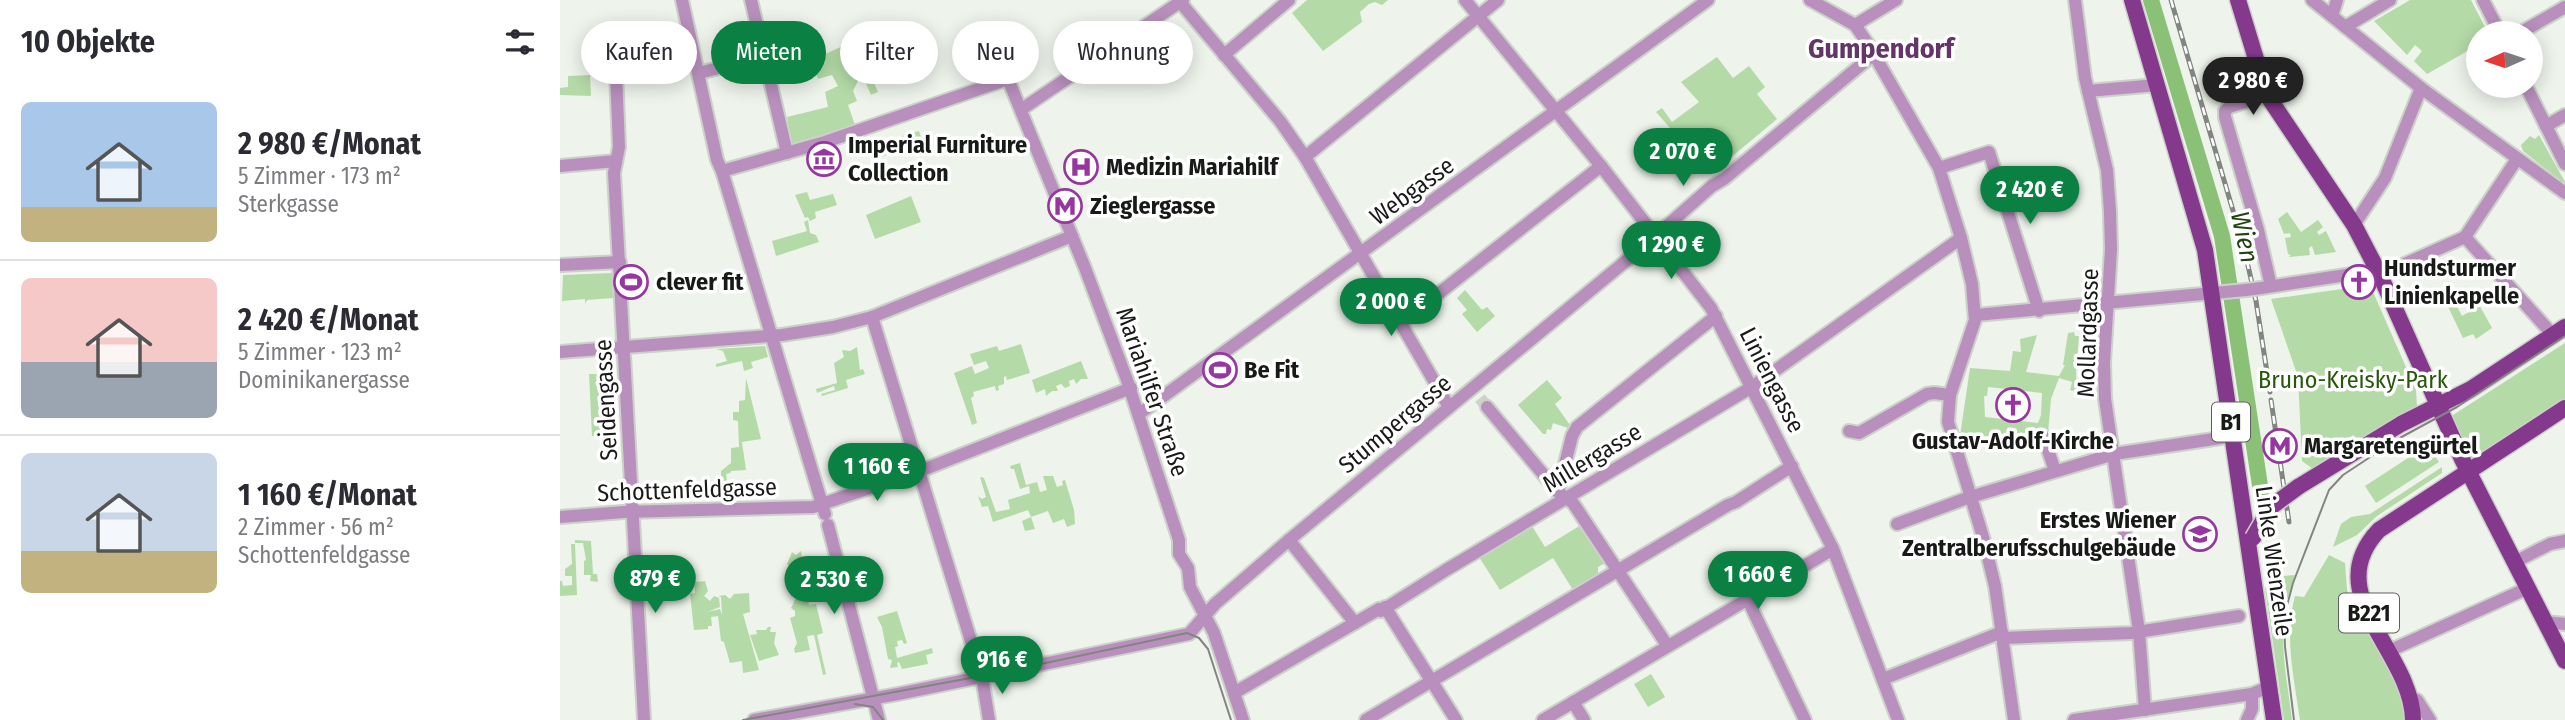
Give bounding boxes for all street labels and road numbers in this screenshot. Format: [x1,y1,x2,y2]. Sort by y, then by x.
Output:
street label: Webgasse [1365,151,1459,231]
street label: Mollardgasse [2072,268,2104,398]
street label: Mariahilfer Straße [1110,304,1194,480]
street label: Liniengasse [1734,323,1810,437]
street label: Seidengasse [589,338,623,462]
street label: Stumpergasse [1333,369,1457,479]
road number: B1 [2212,402,2250,442]
street label: Millergasse [1538,418,1646,498]
street label: Schottenfeldgasse [597,473,777,507]
street label: Linke Wienzeile [2250,484,2298,638]
road number: B221 [2339,594,2399,632]

